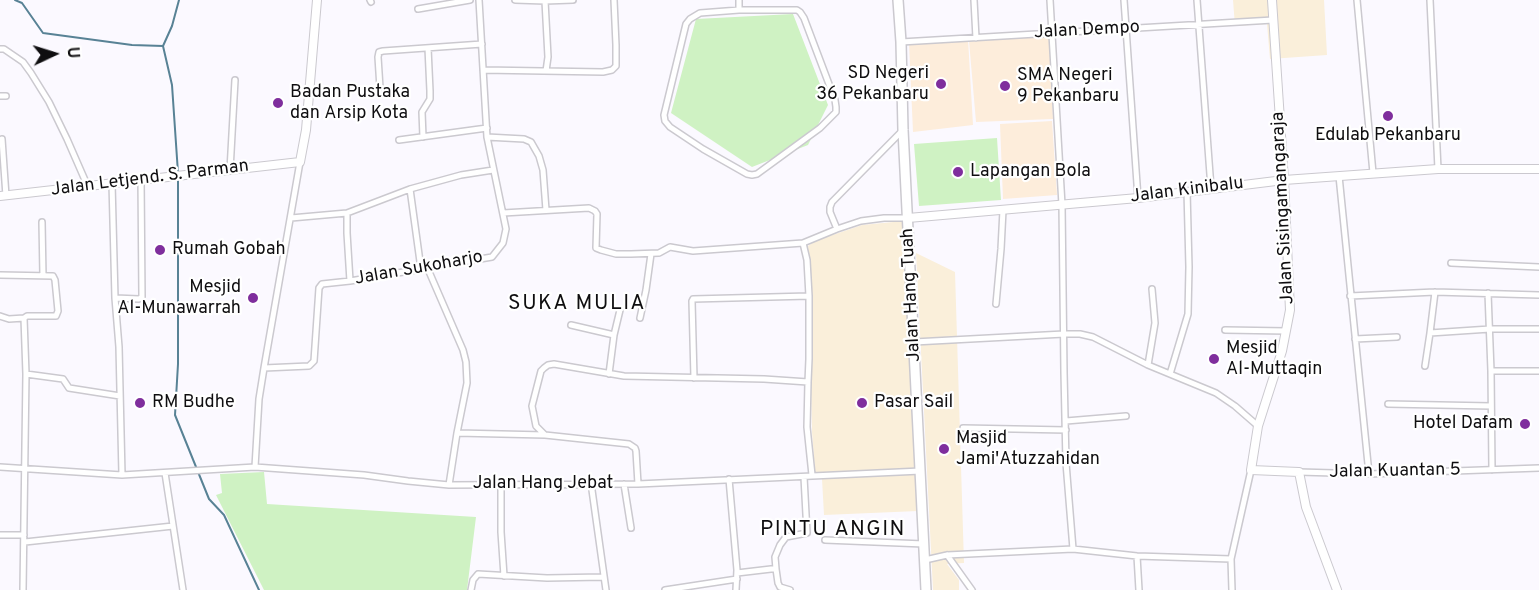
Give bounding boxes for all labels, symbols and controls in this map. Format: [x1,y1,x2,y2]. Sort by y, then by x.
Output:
street label: Jalan Dempo [1033,17,1141,45]
north arrow [24,24,84,84]
text: U [62,46,82,59]
place label: SD Negeri 36 Pekanbaru [816,63,929,106]
place label: SMA Negeri 9 Pekanbaru [1017,65,1119,107]
marker: SD Negeri 36 Pekanbaru [934,77,948,91]
marker: SMA Negeri 9 Pekanbaru [998,79,1012,93]
place label: Badan Pustaka dan Arsip Kota [290,82,410,124]
marker: Badan Pustaka dan Arsip Kota [271,96,285,110]
marker: Edulab Pekanbaru [1381,109,1395,123]
street label: Jalan Sisingamangaraja [1268,111,1300,305]
place label: Edulab Pekanbaru [1315,125,1461,147]
street label: Jalan Letjend. S. Parman [50,156,250,202]
place label: Lapangan Bola [970,161,1091,183]
marker: Lapangan Bola [951,165,965,179]
street label: Jalan Kinibalu [1129,173,1245,209]
street label: Jalan Hang Tuah [898,227,926,363]
place label: Rumah Gobah [172,239,286,261]
marker: Rumah Gobah [153,243,167,257]
street label: Jalan Sukoharjo [353,247,485,291]
place label: Mesjid Al-Munawarrah [117,277,241,320]
marker: Mesjid Al-Munawarrah [246,291,260,305]
district label: SUKA MULIA [508,292,646,318]
place label: Mesjid Al-Muttaqin [1226,338,1322,380]
marker: Mesjid Al-Muttaqin [1207,352,1221,366]
place label: RM Budhe [152,392,235,414]
place label: Pasar Sail [874,392,953,414]
marker: RM Budhe [133,396,147,410]
marker: Pasar Sail [855,396,869,410]
place label: Hotel Dafam [1413,413,1513,435]
marker: Hotel Dafam [1518,417,1532,431]
place label: Masjid Jami'Atuzzahidan [956,428,1100,470]
marker: Masjid Jami'Atuzzahidan [937,442,951,456]
street label: Jalan Kuantan 5 [1329,460,1461,484]
street label: Jalan Hang Jebat [473,473,613,495]
district label: PINTU ANGIN [760,518,906,544]

